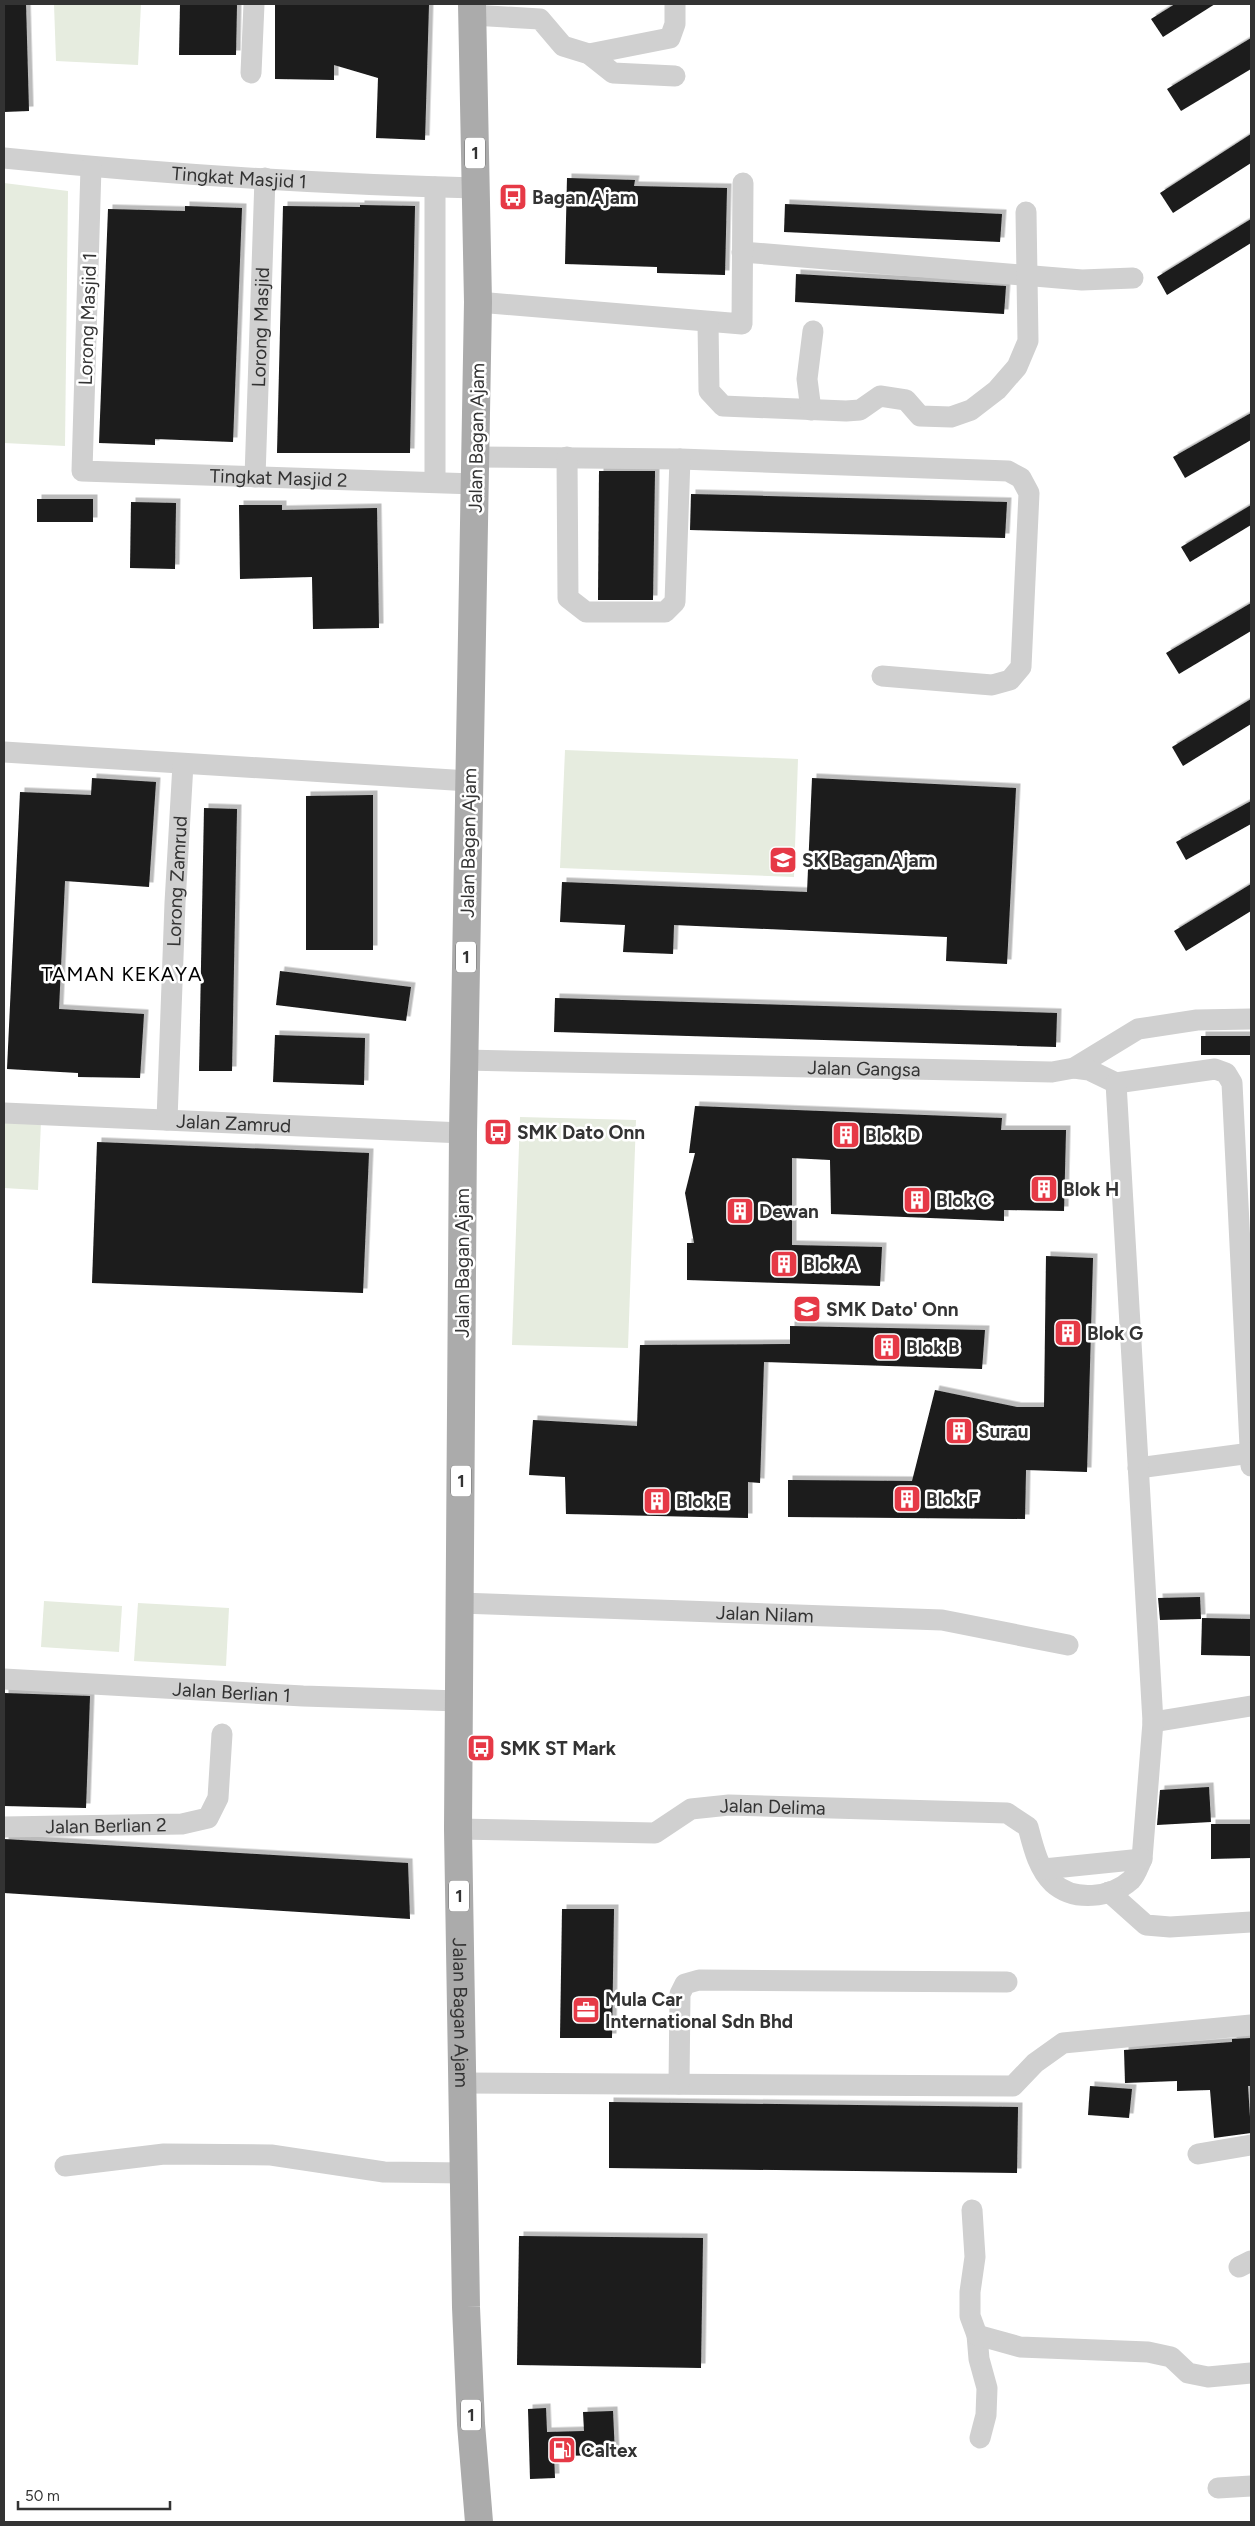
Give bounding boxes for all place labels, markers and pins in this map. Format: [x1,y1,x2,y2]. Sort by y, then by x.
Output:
bus stop icon: Bagan Ajam [498,182,528,212]
place label: Bagan Ajam [532,186,636,209]
school or university icon: SK Bagan Ajam [768,845,798,875]
place label: SK Bagan Ajam [802,849,935,872]
bus stop icon: SMK Dato Onn [483,1117,513,1147]
building icon: Blok D [831,1120,861,1150]
place label: SMK Dato Onn [517,1121,645,1144]
place label: Blok D [865,1124,920,1147]
building icon: Blok H [1029,1174,1059,1204]
place label: Blok H [1063,1178,1119,1201]
building icon: Blok C [902,1185,932,1215]
place label: Blok C [936,1189,992,1212]
building icon: Dewan [725,1196,755,1226]
place label: Dewan [759,1200,819,1223]
building icon: Blok A [769,1249,799,1279]
place label: Blok A [803,1253,859,1276]
school or university icon: SMK Dato' Onn [792,1294,822,1324]
place label: SMK Dato' Onn [826,1298,959,1321]
building icon: Blok G [1053,1318,1083,1348]
place label: Blok G [1087,1322,1143,1345]
building icon: Blok B [872,1332,902,1362]
place label: Blok B [906,1336,960,1359]
building icon: Surau [944,1416,974,1446]
place label: Surau [978,1420,1028,1443]
building icon: Blok F [892,1484,922,1514]
building icon: Blok E [642,1486,672,1516]
place label: Blok F [926,1488,979,1511]
place label: Blok E [676,1490,729,1513]
bus stop icon: SMK ST Mark [466,1733,496,1763]
place label: SMK ST Mark [500,1737,617,1760]
place label: Mula Car International Sdn Bhd [605,1988,793,2033]
office icon: Mula Car International Sdn Bhd [571,1995,601,2025]
fuel station icon: Caltex [547,2435,577,2465]
place label: Caltex [581,2439,637,2462]

